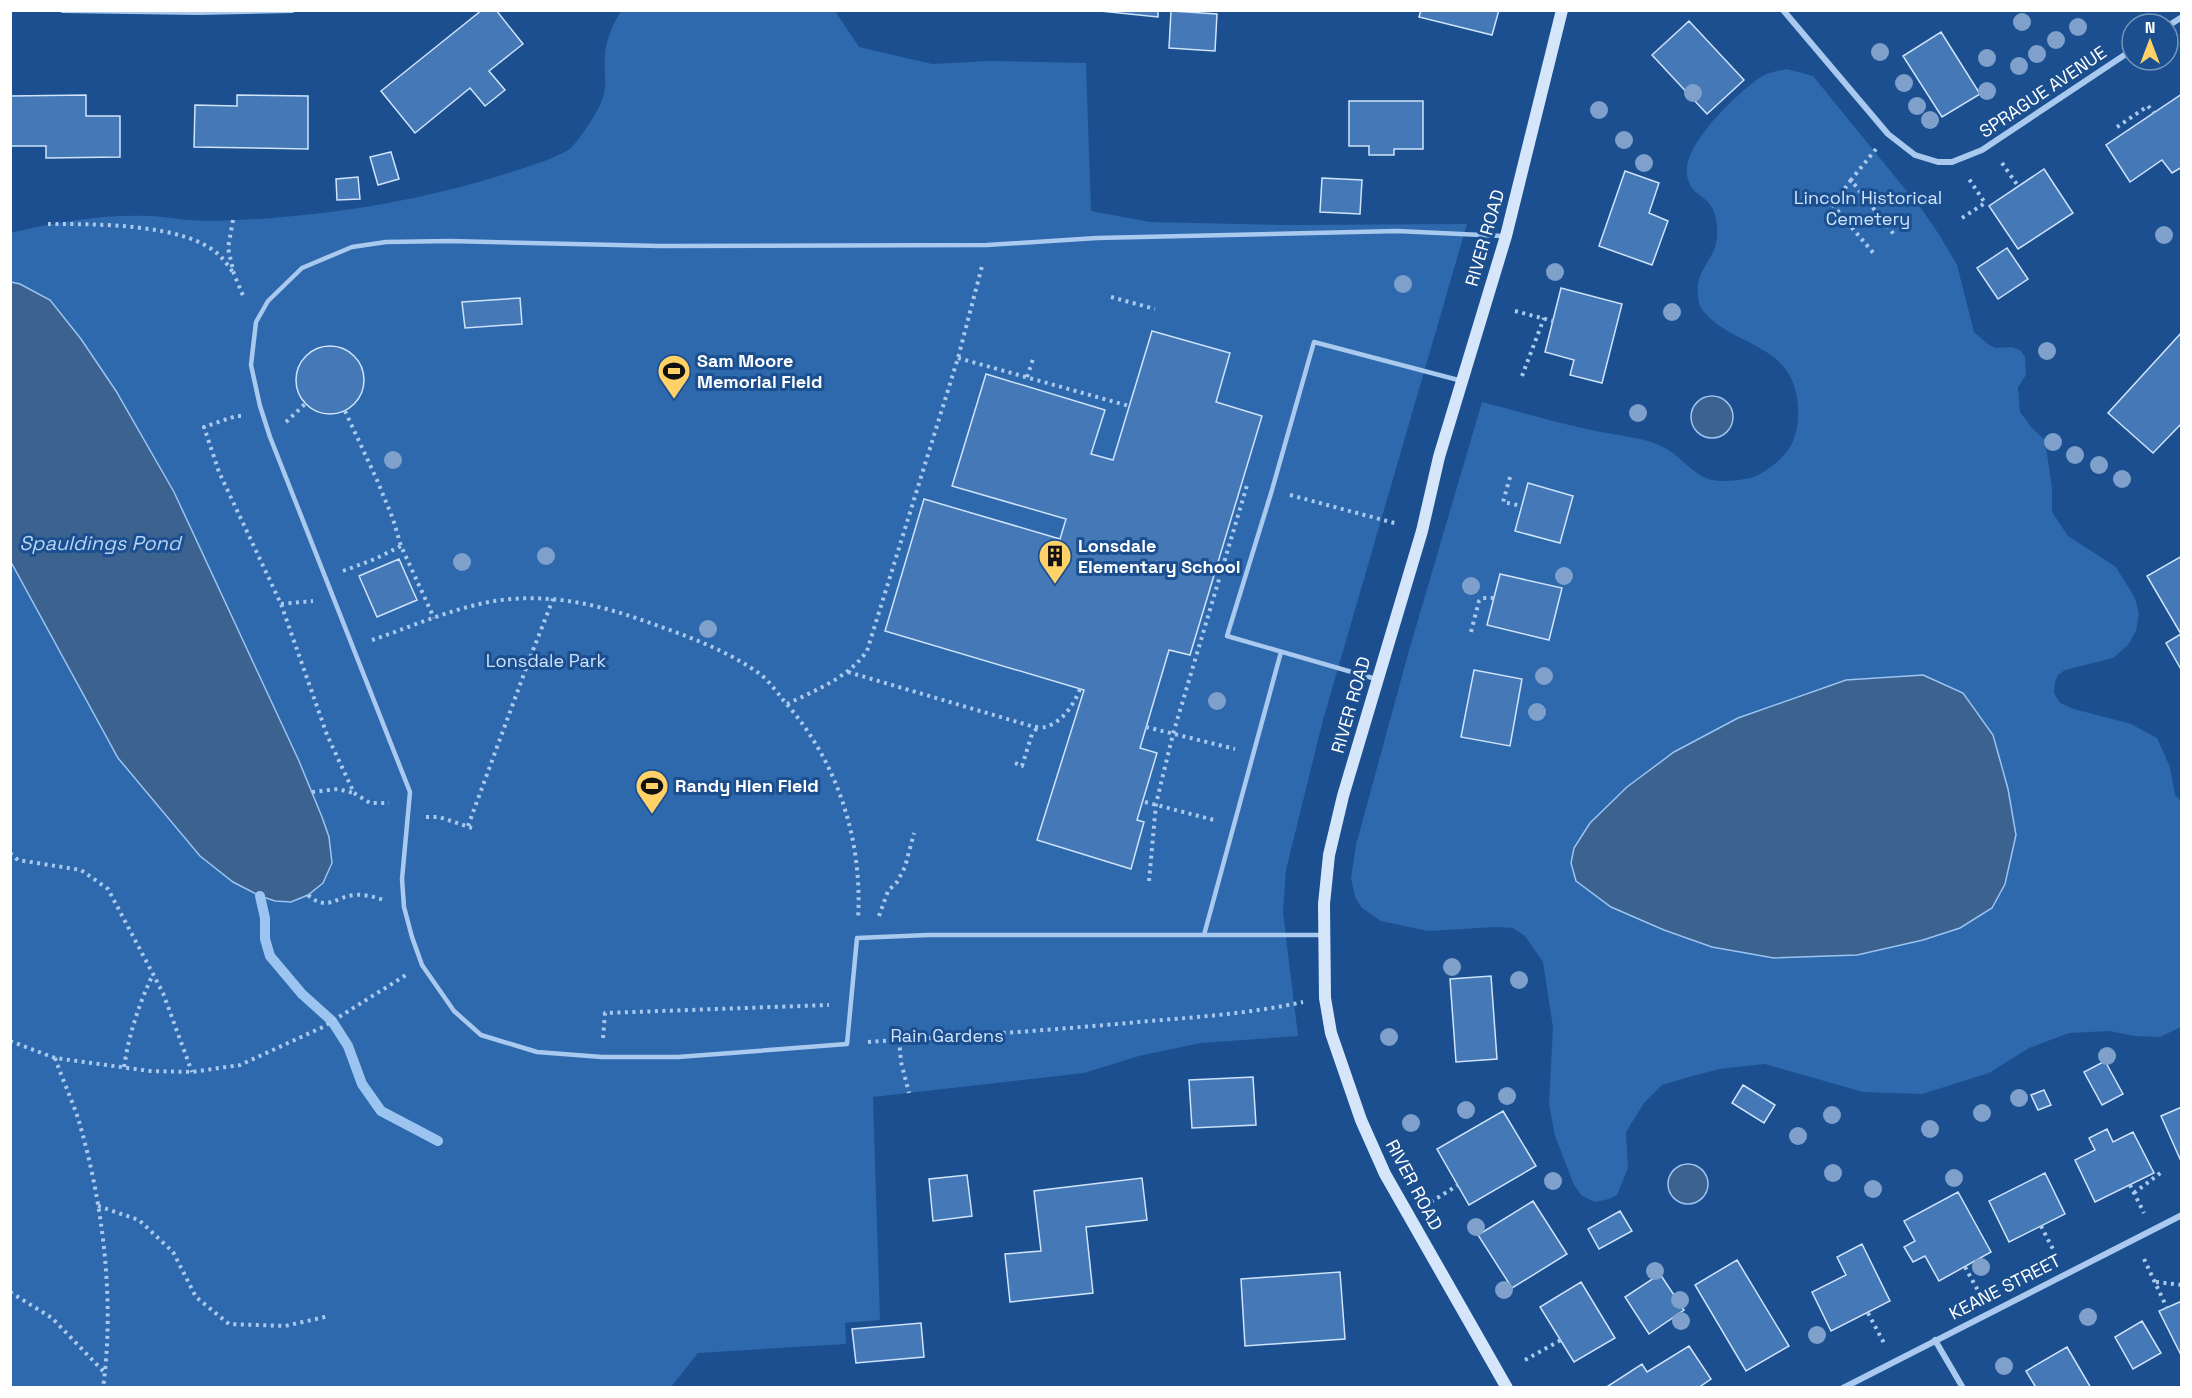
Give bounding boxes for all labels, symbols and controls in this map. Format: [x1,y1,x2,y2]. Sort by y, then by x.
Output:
north arrow [2120,12,2180,72]
text: N [2145,17,2155,38]
street label: SPRAGUE AVENUE [1975,41,2111,143]
park label: Lincoln Historical Cemetery [1794,186,1942,230]
street label: RIVER ROAD [1460,187,1509,289]
place label: Sam Moore Memorial Field [697,349,822,393]
sports icon: Sam Moore Memorial Field [656,353,692,400]
water label: Spauldings Pond [19,530,183,556]
place label: Lonsdale Elementary School [1078,534,1241,578]
building icon: Lonsdale Elementary School [1037,538,1073,585]
park label: Lonsdale Park [486,649,607,672]
street label: RIVER ROAD [1326,654,1375,756]
sports icon: Randy Hien Field [634,768,670,815]
place label: Randy Hien Field [675,774,819,797]
park label: Rain Gardens [890,1024,1004,1047]
street label: RIVER ROAD [1381,1135,1448,1234]
street label: KEANE STREET [1945,1248,2065,1325]

